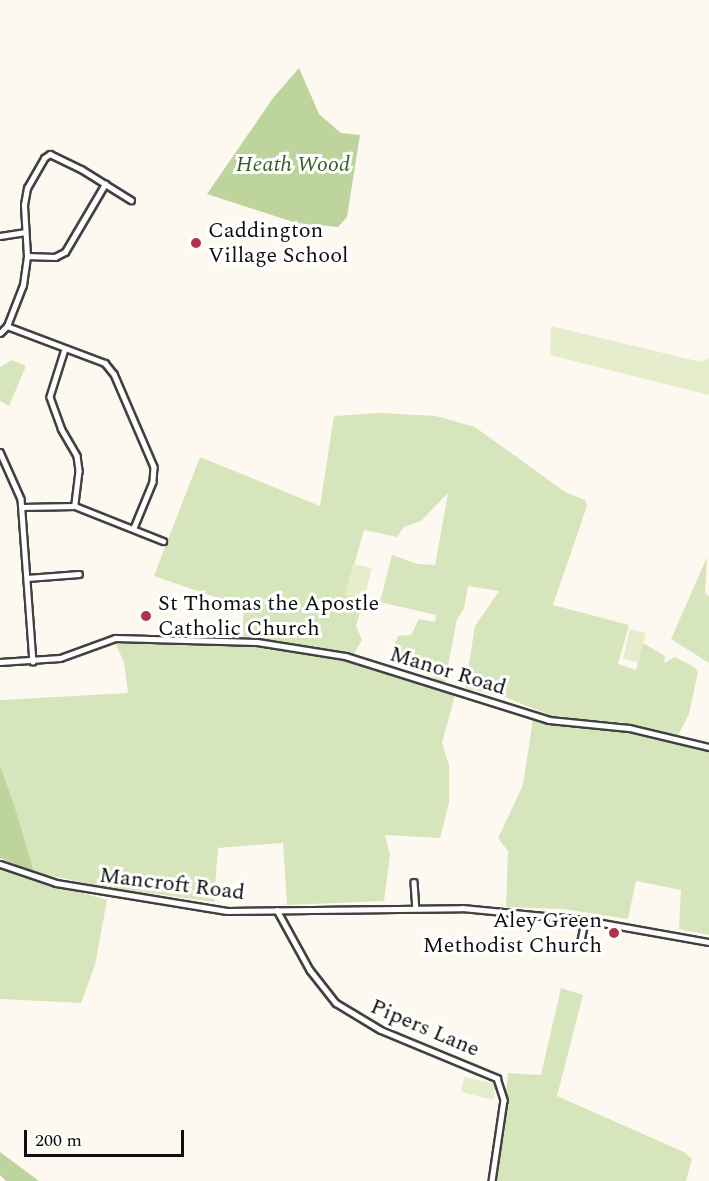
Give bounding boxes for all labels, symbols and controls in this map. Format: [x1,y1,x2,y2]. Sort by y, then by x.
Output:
park label: Heath Wood [236,152,350,178]
place label: Caddington Village School [208,217,348,268]
marker: Caddington Village School [189,236,203,250]
place label: St Thomas the Apostle Catholic Church [158,590,379,642]
marker: St Thomas the Apostle Catholic Church [139,609,153,623]
street label: Manor Road [387,641,509,701]
street label: Mancroft Road [98,862,246,906]
place label: Aley Green Methodist Church [423,907,602,958]
marker: Aley Green Methodist Church [607,926,621,940]
street label: Pipers Lane [366,993,484,1063]
scale bar [27,1118,188,1156]
text: 200 m [35,1127,82,1154]

